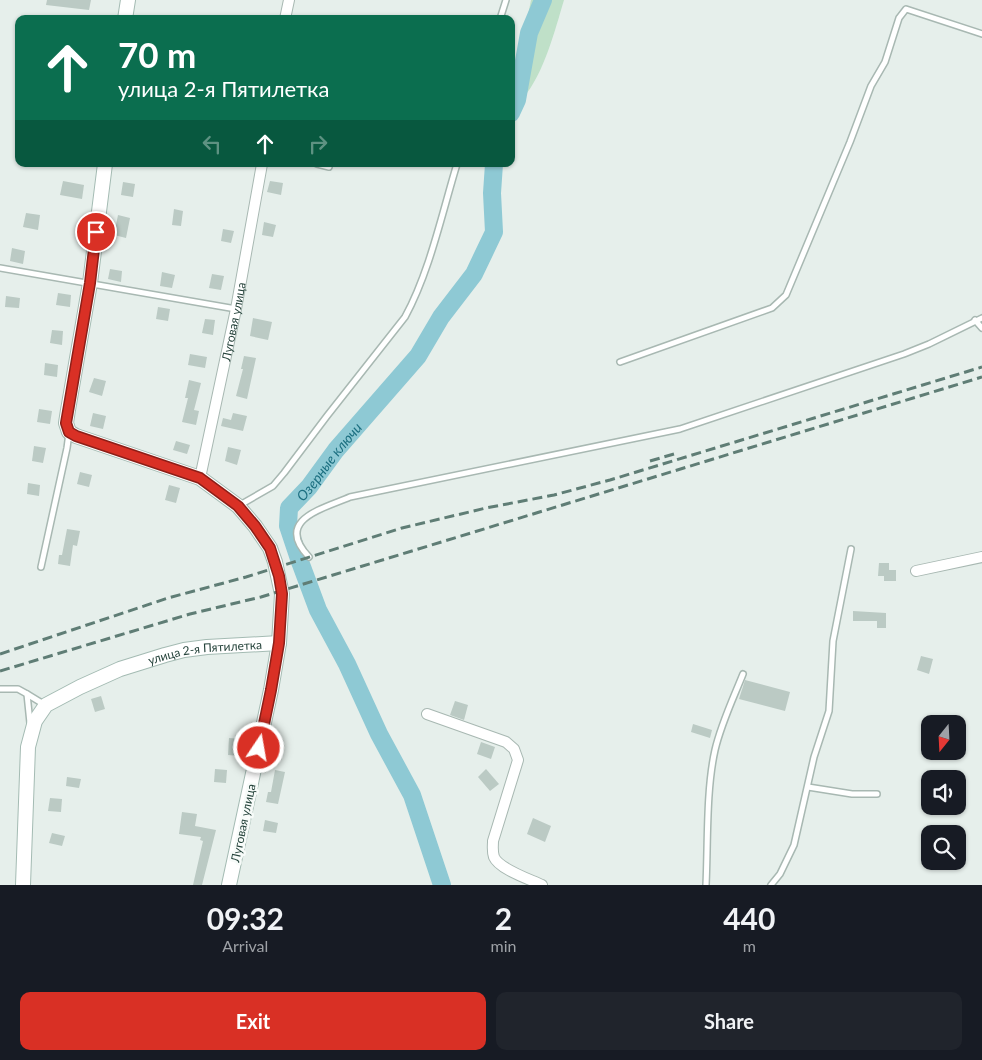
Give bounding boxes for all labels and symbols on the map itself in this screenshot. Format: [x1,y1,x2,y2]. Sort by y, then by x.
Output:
pin [75,211,117,253]
street label: Луговая улица [217,281,248,363]
water label: Озерные ключи [292,419,365,504]
street label: улица 2-я Пятилетка [146,636,262,667]
north arrow [921,715,966,760]
position arrow [232,721,284,773]
street label: Луговая улица [227,782,259,865]

